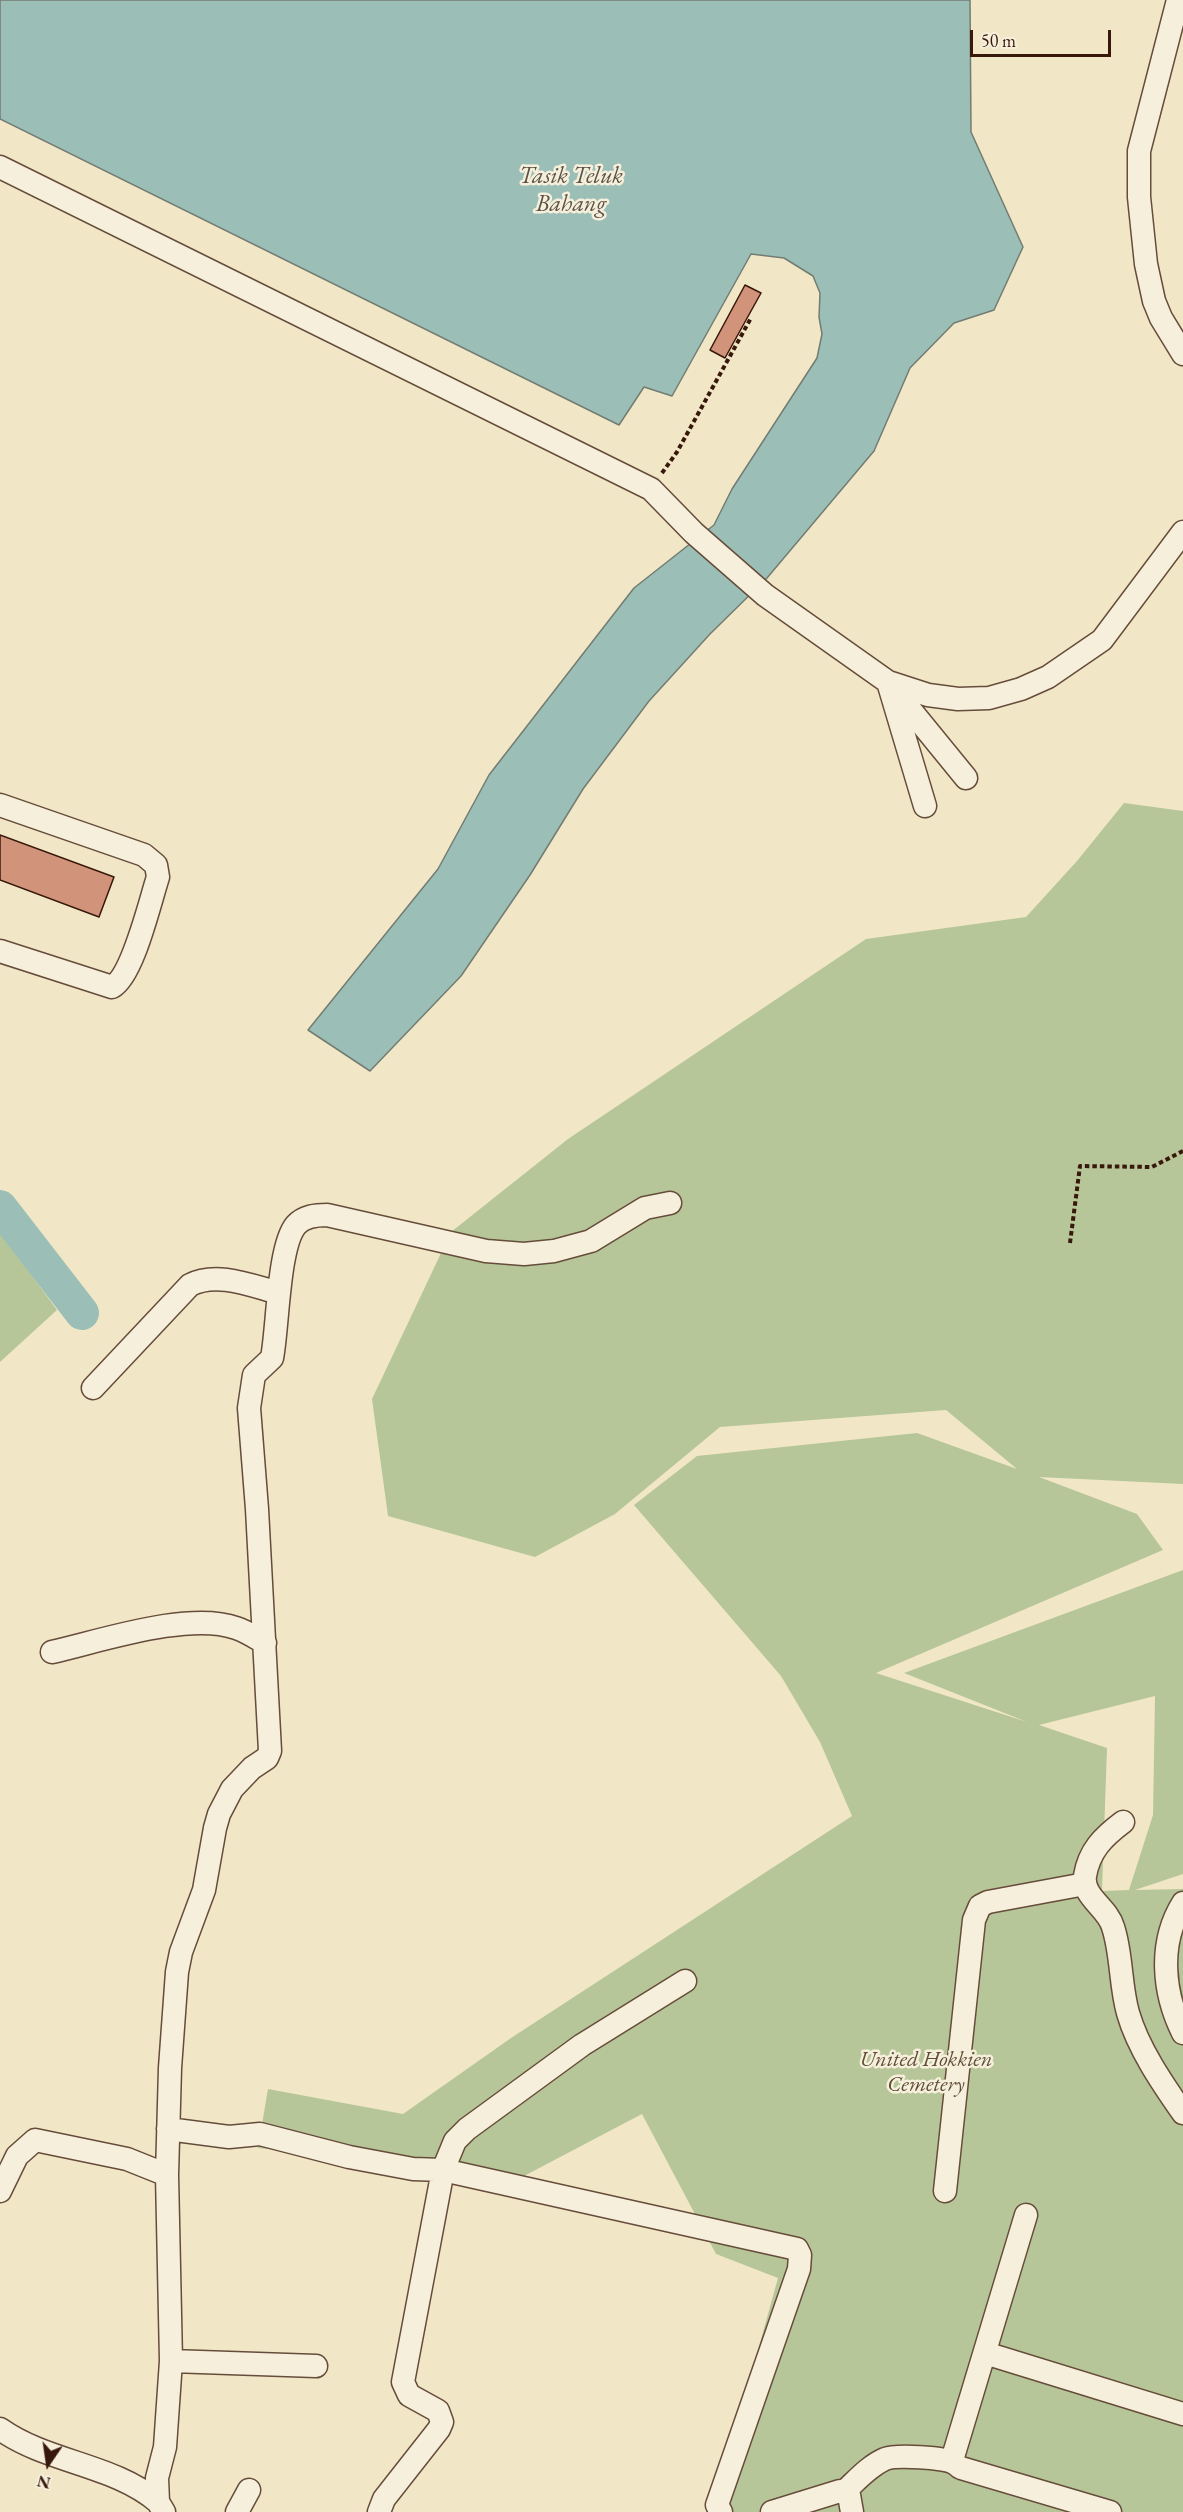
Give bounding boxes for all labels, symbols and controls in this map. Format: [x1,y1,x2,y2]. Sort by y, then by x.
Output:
scale bar [973,18,1114,56]
text: 50 m [981,29,1016,52]
water label: Tasik Teluk Bahang [519,162,623,218]
park label: United Hokkien Cemetery [860,2047,992,2098]
north arrow [18,2434,78,2494]
text: N [35,2470,53,2494]

